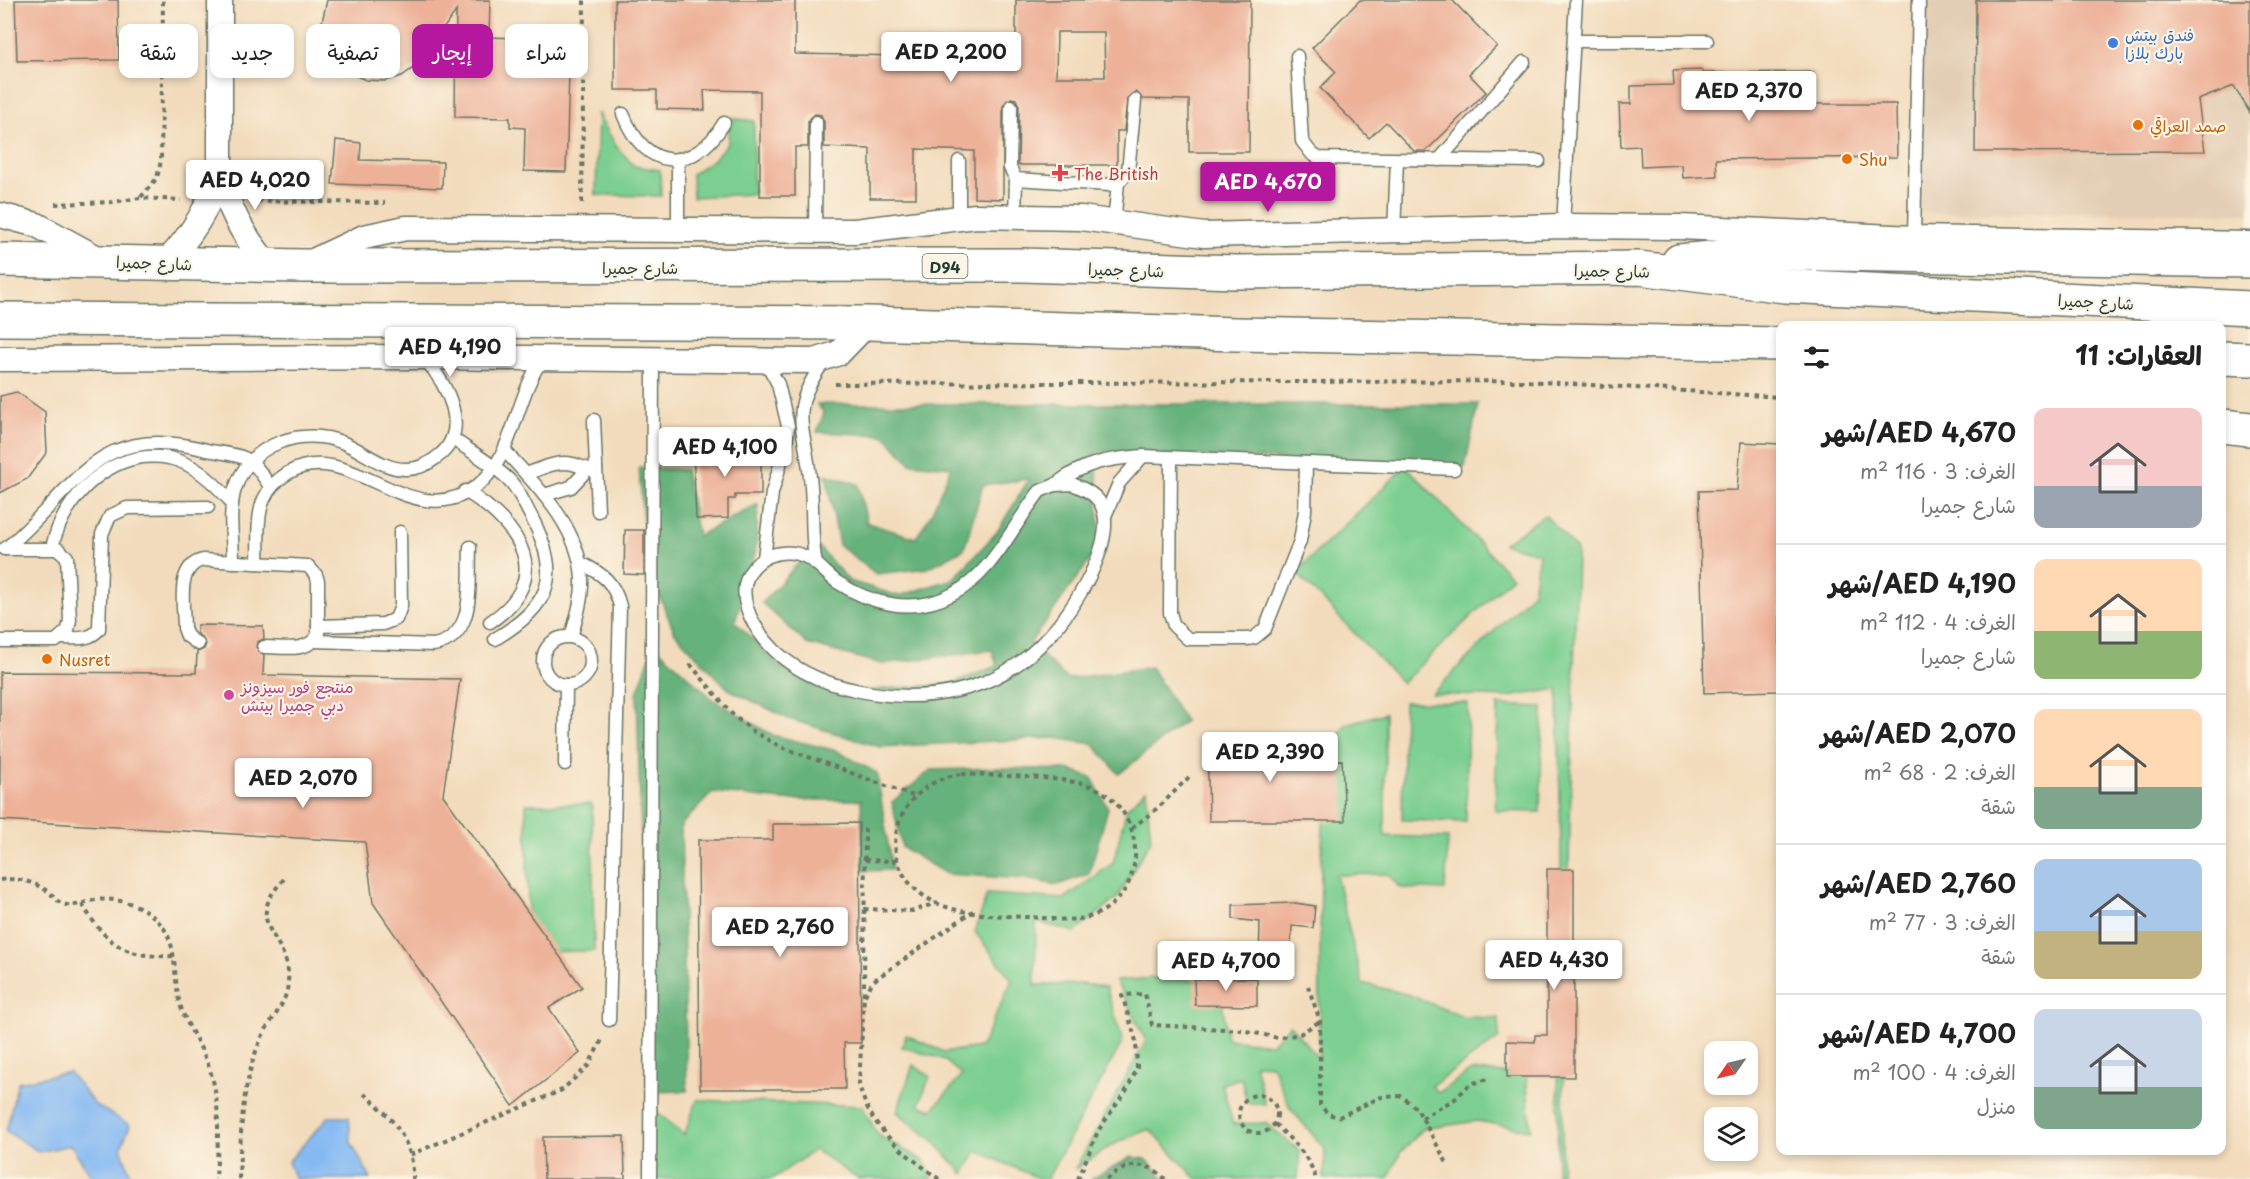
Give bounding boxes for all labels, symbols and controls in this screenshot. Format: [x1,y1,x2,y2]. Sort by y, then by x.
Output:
place label: فندق بيتش بارك بلازا [2125,22,2194,64]
chip: شقة [119,24,198,78]
chip: جديد [210,24,294,78]
chip: تصفية [306,24,400,78]
chip: إيجار [412,24,493,78]
chip: شراء [505,24,588,78]
pin: AED 2,200 [882,32,1020,83]
text: AED 2,200 [895,36,1007,66]
marker: فندق بيتش بارك بلازا [2106,36,2120,50]
pin: AED 2,370 [1680,71,1818,122]
text: AED 2,370 [1695,75,1803,105]
place label: صمد العراقي [2150,113,2226,138]
marker: صمد العراقي [2131,118,2145,132]
place label: Shu [1859,147,1888,171]
marker: Shu [1840,152,1854,166]
pin: AED 4,020 [186,160,324,211]
place label: The British [1074,161,1158,185]
pin: AED 4,670 [1199,162,1337,213]
text: AED 4,020 [200,164,310,194]
marker: The British [1051,164,1069,182]
text: AED 4,670 [1214,166,1322,196]
street label: شارع جميرا [115,249,192,276]
road number: D94 [922,254,968,278]
street label: شارع جميرا [602,255,678,280]
street label: شارع جميرا [1087,256,1164,283]
street label: شارع جميرا [1574,257,1650,284]
street label: شارع جميرا [2057,287,2135,316]
pin: AED 4,190 [381,327,519,378]
text: AED 4,190 [399,331,501,361]
text: العقارات: 11 [2075,335,2202,374]
icon: filters [1800,341,1833,374]
text: AED 4,670/شهر [1823,412,2016,451]
pin: AED 4,100 [656,427,794,478]
text: AED 4,100 [673,431,777,461]
icon: home [2082,432,2154,504]
text: الغرف: 3 · 116 m² [1860,456,2016,486]
text: شارع جميرا [1921,490,2016,520]
text: AED 4,190/شهر [1829,563,2016,602]
icon: home [2082,583,2154,655]
text: الغرف: 4 · 112 m² [1860,607,2016,637]
text: شارع جميرا [1921,641,2016,671]
place label: Nusret [59,647,111,671]
marker: Nusret [40,652,54,666]
place label: منتجع فور سيزونز دبي جميرا بيتش [239,674,354,720]
marker: منتجع فور سيزونز دبي جميرا بيتش [222,688,236,702]
text: AED 2,070/شهر [1821,713,2016,752]
pin: AED 2,390 [1201,732,1339,783]
icon: home [2082,733,2154,805]
text: AED 2,390 [1216,736,1324,766]
text: الغرف: 2 · 68 m² [1864,757,2016,787]
pin: AED 2,070 [234,758,372,809]
text: AED 2,070 [249,762,357,792]
text: شقة [1981,791,2016,821]
text: AED 2,760/شهر [1821,863,2016,902]
icon: home [2082,883,2154,955]
pin: AED 2,760 [711,907,849,958]
text: الغرف: 3 · 77 m² [1869,907,2016,937]
text: AED 2,760 [726,911,834,941]
pin: AED 4,430 [1485,940,1623,991]
pin: AED 4,700 [1157,941,1295,992]
text: شقة [1981,941,2016,971]
text: AED 4,430 [1499,944,1609,974]
text: AED 4,700 [1172,945,1280,975]
text: AED 4,700/شهر [1820,1013,2016,1052]
icon: home [2082,1033,2154,1105]
north arrow [1704,1041,1758,1095]
map controls [1704,1041,1758,1161]
text: الغرف: 4 · 100 m² [1852,1057,2016,1087]
text: منزل [1977,1091,2016,1121]
button: layers [1704,1107,1758,1161]

